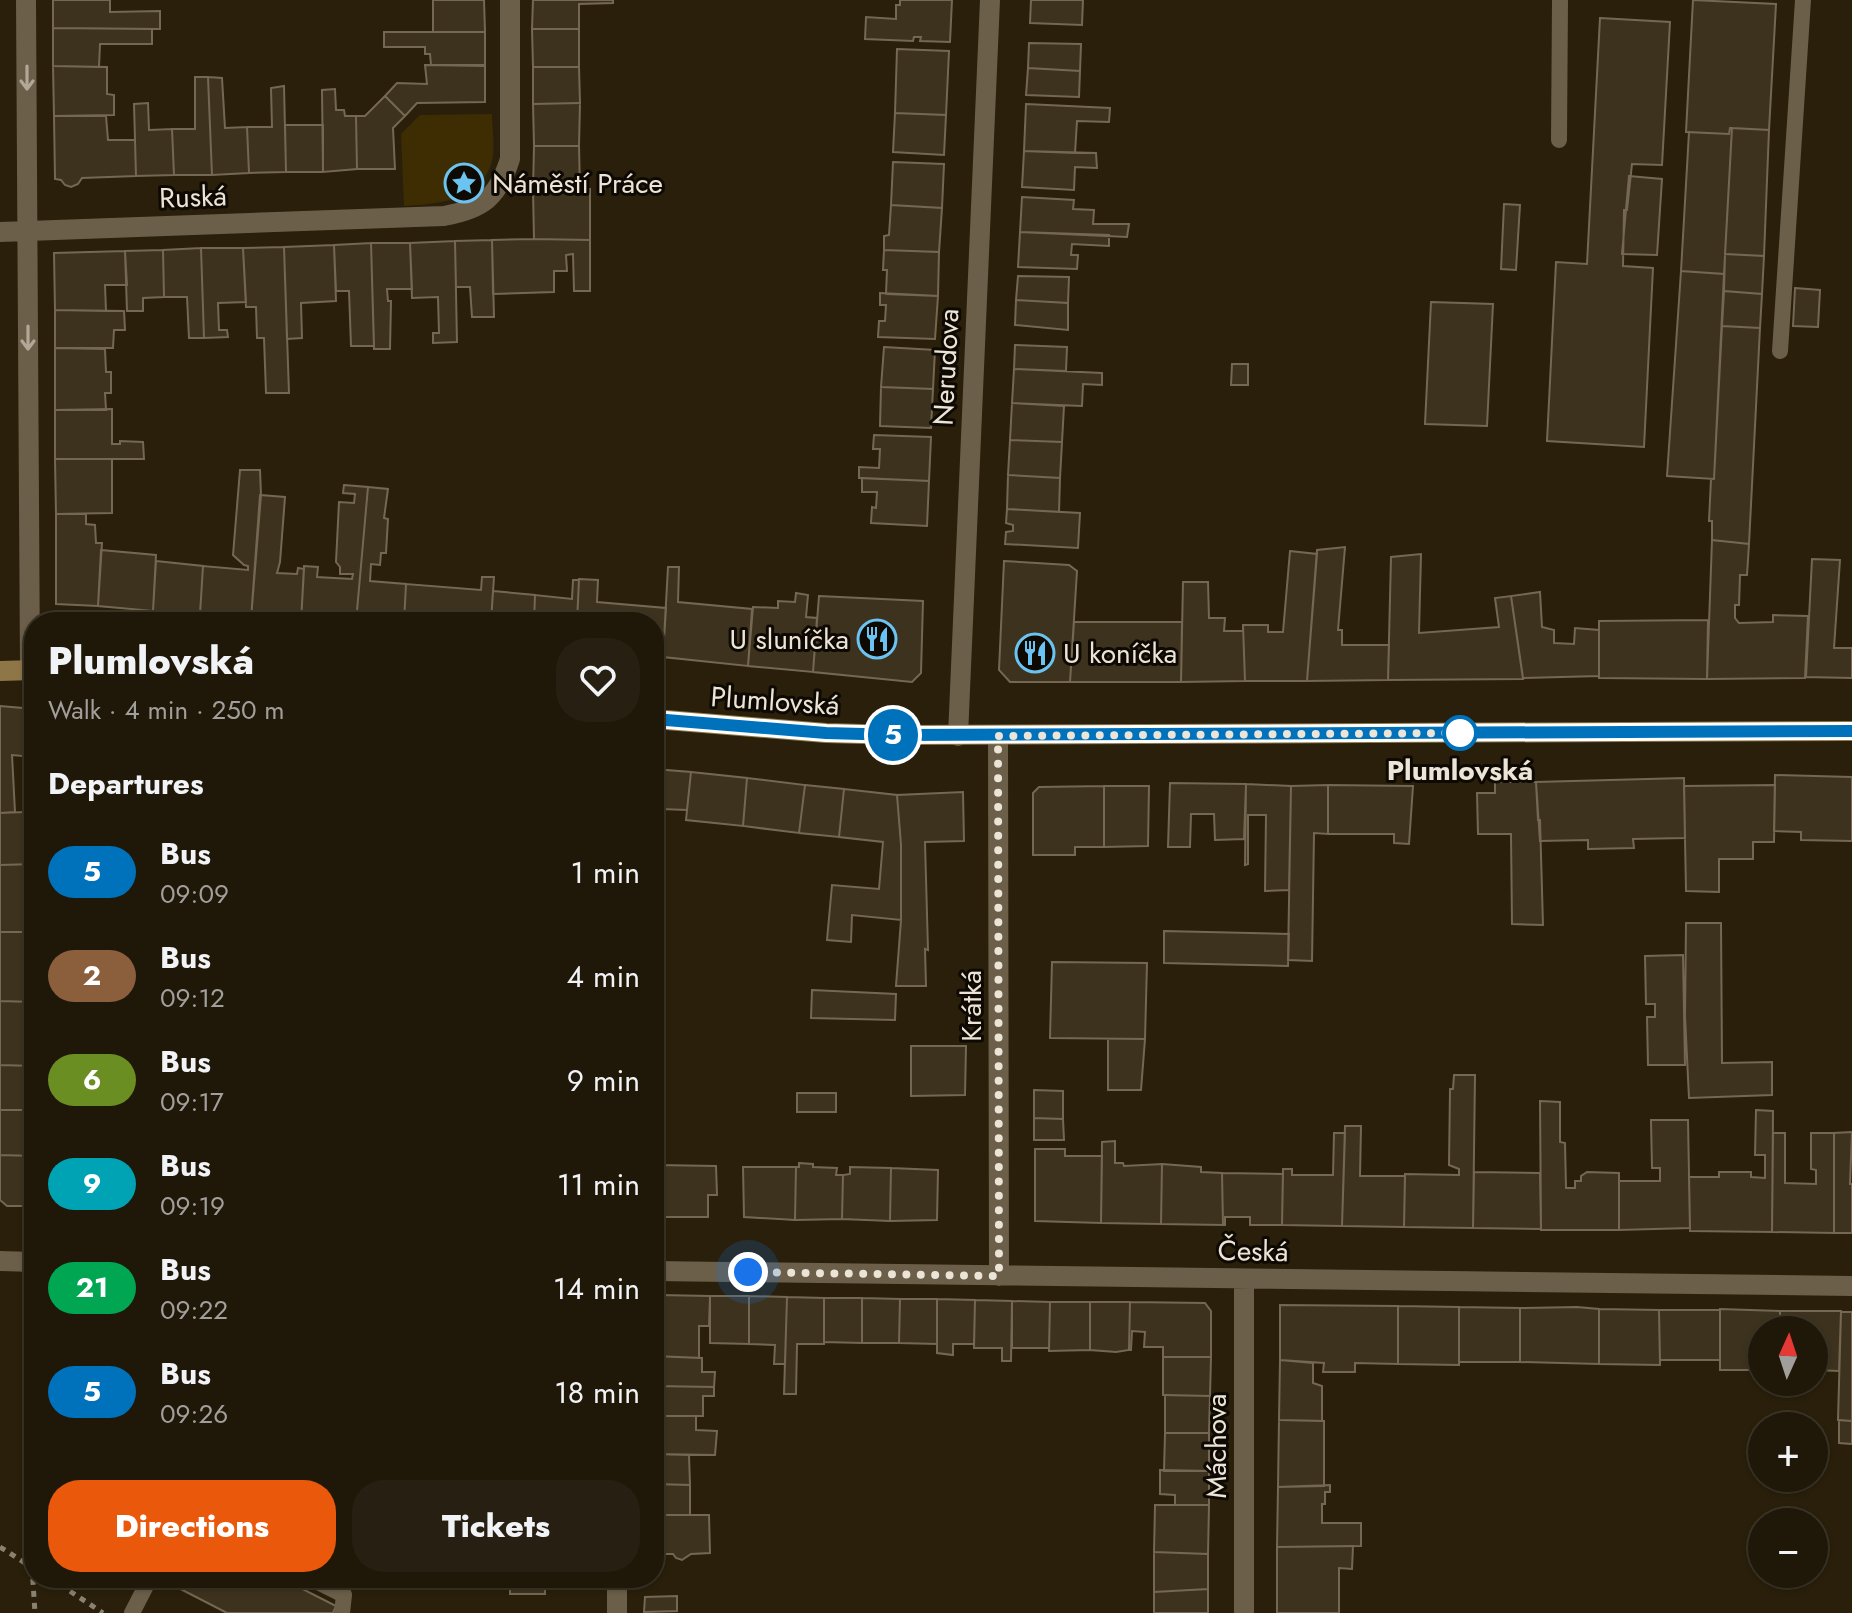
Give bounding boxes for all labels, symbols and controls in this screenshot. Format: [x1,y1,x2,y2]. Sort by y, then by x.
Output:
one-way arrow [19,64,35,91]
place icon: Náměstí Práce [443,162,485,204]
place label: Náměstí Práce [492,163,663,204]
street label: Ruská [159,175,227,219]
street label: Nerudova [922,307,970,427]
one-way arrow [20,324,36,351]
restaurant icon: U sluníčka [856,618,898,660]
place label: U sluníčka [729,619,849,660]
restaurant icon: U koníčka [1014,632,1056,674]
text: Plumlovská [48,633,254,688]
place label: U koníčka [1063,633,1177,674]
button: heart [556,638,640,722]
street label: Plumlovská [709,676,841,726]
text: Walk · 4 min · 250 m [48,691,285,729]
line badge: 5 [867,709,919,761]
text: 5 [884,714,902,755]
marker: Plumlovská [1443,716,1477,750]
place label: Plumlovská [1387,750,1533,791]
text: Departures [48,762,204,805]
text: Bus [160,832,211,875]
text: 5 [83,851,101,892]
text: 1 min [571,851,640,894]
text: 09:09 [160,875,229,913]
text: Bus [160,936,211,979]
text: 2 [83,955,101,996]
text: 4 min [567,955,640,998]
street label: Krátká [951,970,992,1042]
text: 09:12 [160,979,225,1017]
text: Bus [160,1040,211,1083]
text: 6 [83,1059,101,1100]
text: 9 min [567,1059,640,1102]
text: 09:17 [160,1083,224,1121]
text: Bus [160,1144,211,1187]
text: 9 [83,1163,101,1204]
text: 11 min [557,1163,640,1206]
text: 09:19 [160,1187,225,1225]
street label: Česká [1217,1230,1289,1272]
text: Bus [160,1248,211,1291]
your location [728,1252,768,1292]
text: 21 [76,1267,108,1308]
text: 14 min [553,1267,640,1310]
text: 09:22 [160,1291,228,1329]
north arrow [1748,1316,1828,1396]
map controls [1748,1316,1828,1588]
text: Bus [160,1352,211,1395]
text: 5 [83,1371,101,1412]
text: 18 min [554,1371,640,1414]
street label: Máchova [1196,1393,1237,1499]
text: 09:26 [160,1395,228,1433]
button: + [1748,1412,1828,1492]
button: Directions [48,1480,336,1572]
button: Tickets [352,1480,640,1572]
button: − [1748,1508,1828,1588]

